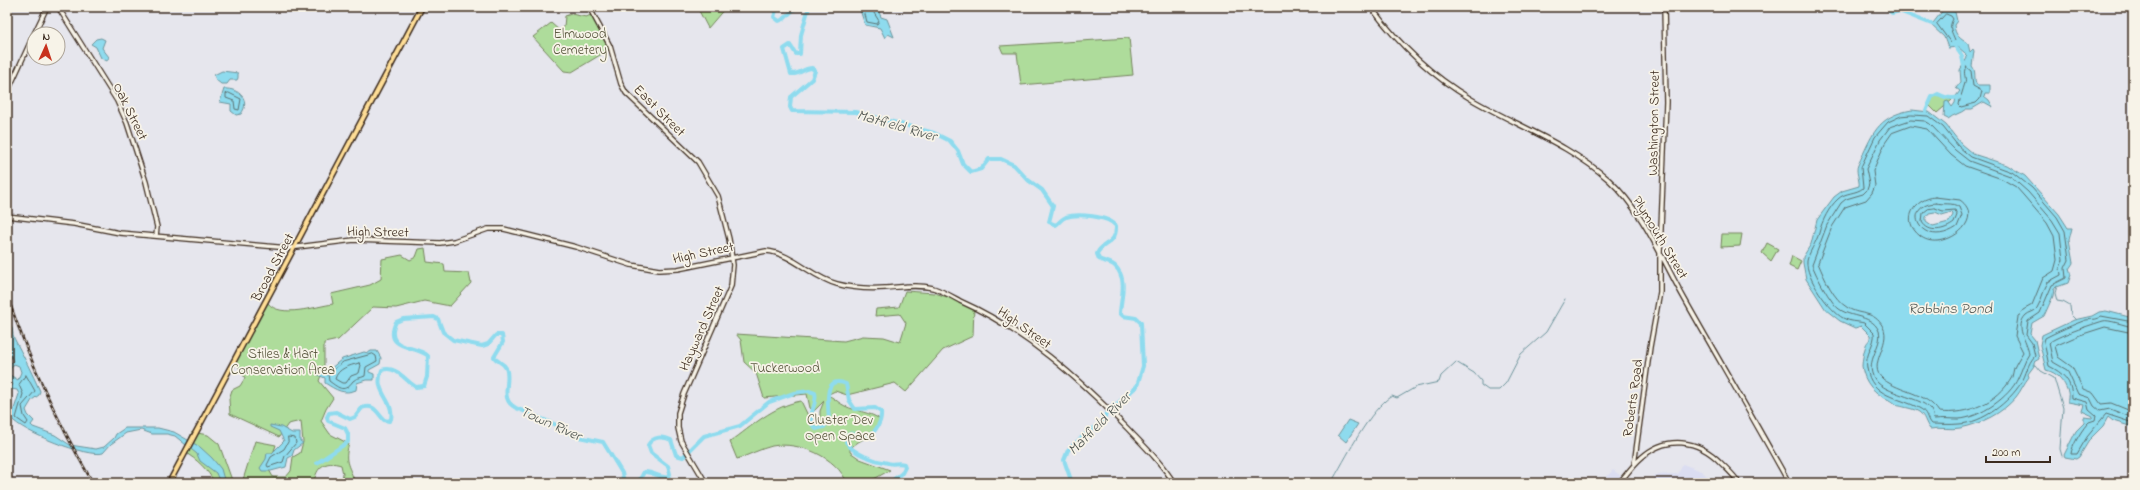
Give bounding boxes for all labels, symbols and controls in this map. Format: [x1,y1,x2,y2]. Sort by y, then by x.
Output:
park label: Elmwood Cemetery [553,24,607,62]
north arrow [26,26,66,66]
text: N [42,29,51,45]
street label: Washington Street [1643,70,1667,176]
street label: Oak Street [107,79,153,144]
street label: East Street [628,80,690,142]
water label: Matfield River [854,104,941,148]
street label: Plymouth Street [1626,192,1693,284]
street label: High Street [347,221,409,245]
street label: Broad Street [246,229,300,307]
street label: High Street [671,237,736,271]
street label: Hayward Street [674,282,732,375]
water label: Robbins Pond [1908,298,1993,320]
street label: High Street [992,302,1056,356]
park label: Stiles & Hart Conservation Area [231,344,335,381]
park label: Tuckerwood [750,358,820,379]
street label: Roberts Road [1618,358,1649,438]
water label: Matfield River [1063,385,1138,460]
water label: Town River [516,401,587,448]
park label: Cluster Dev Open Space [805,410,876,447]
scale bar [1986,438,2050,464]
text: 200 m [1992,444,2021,462]

